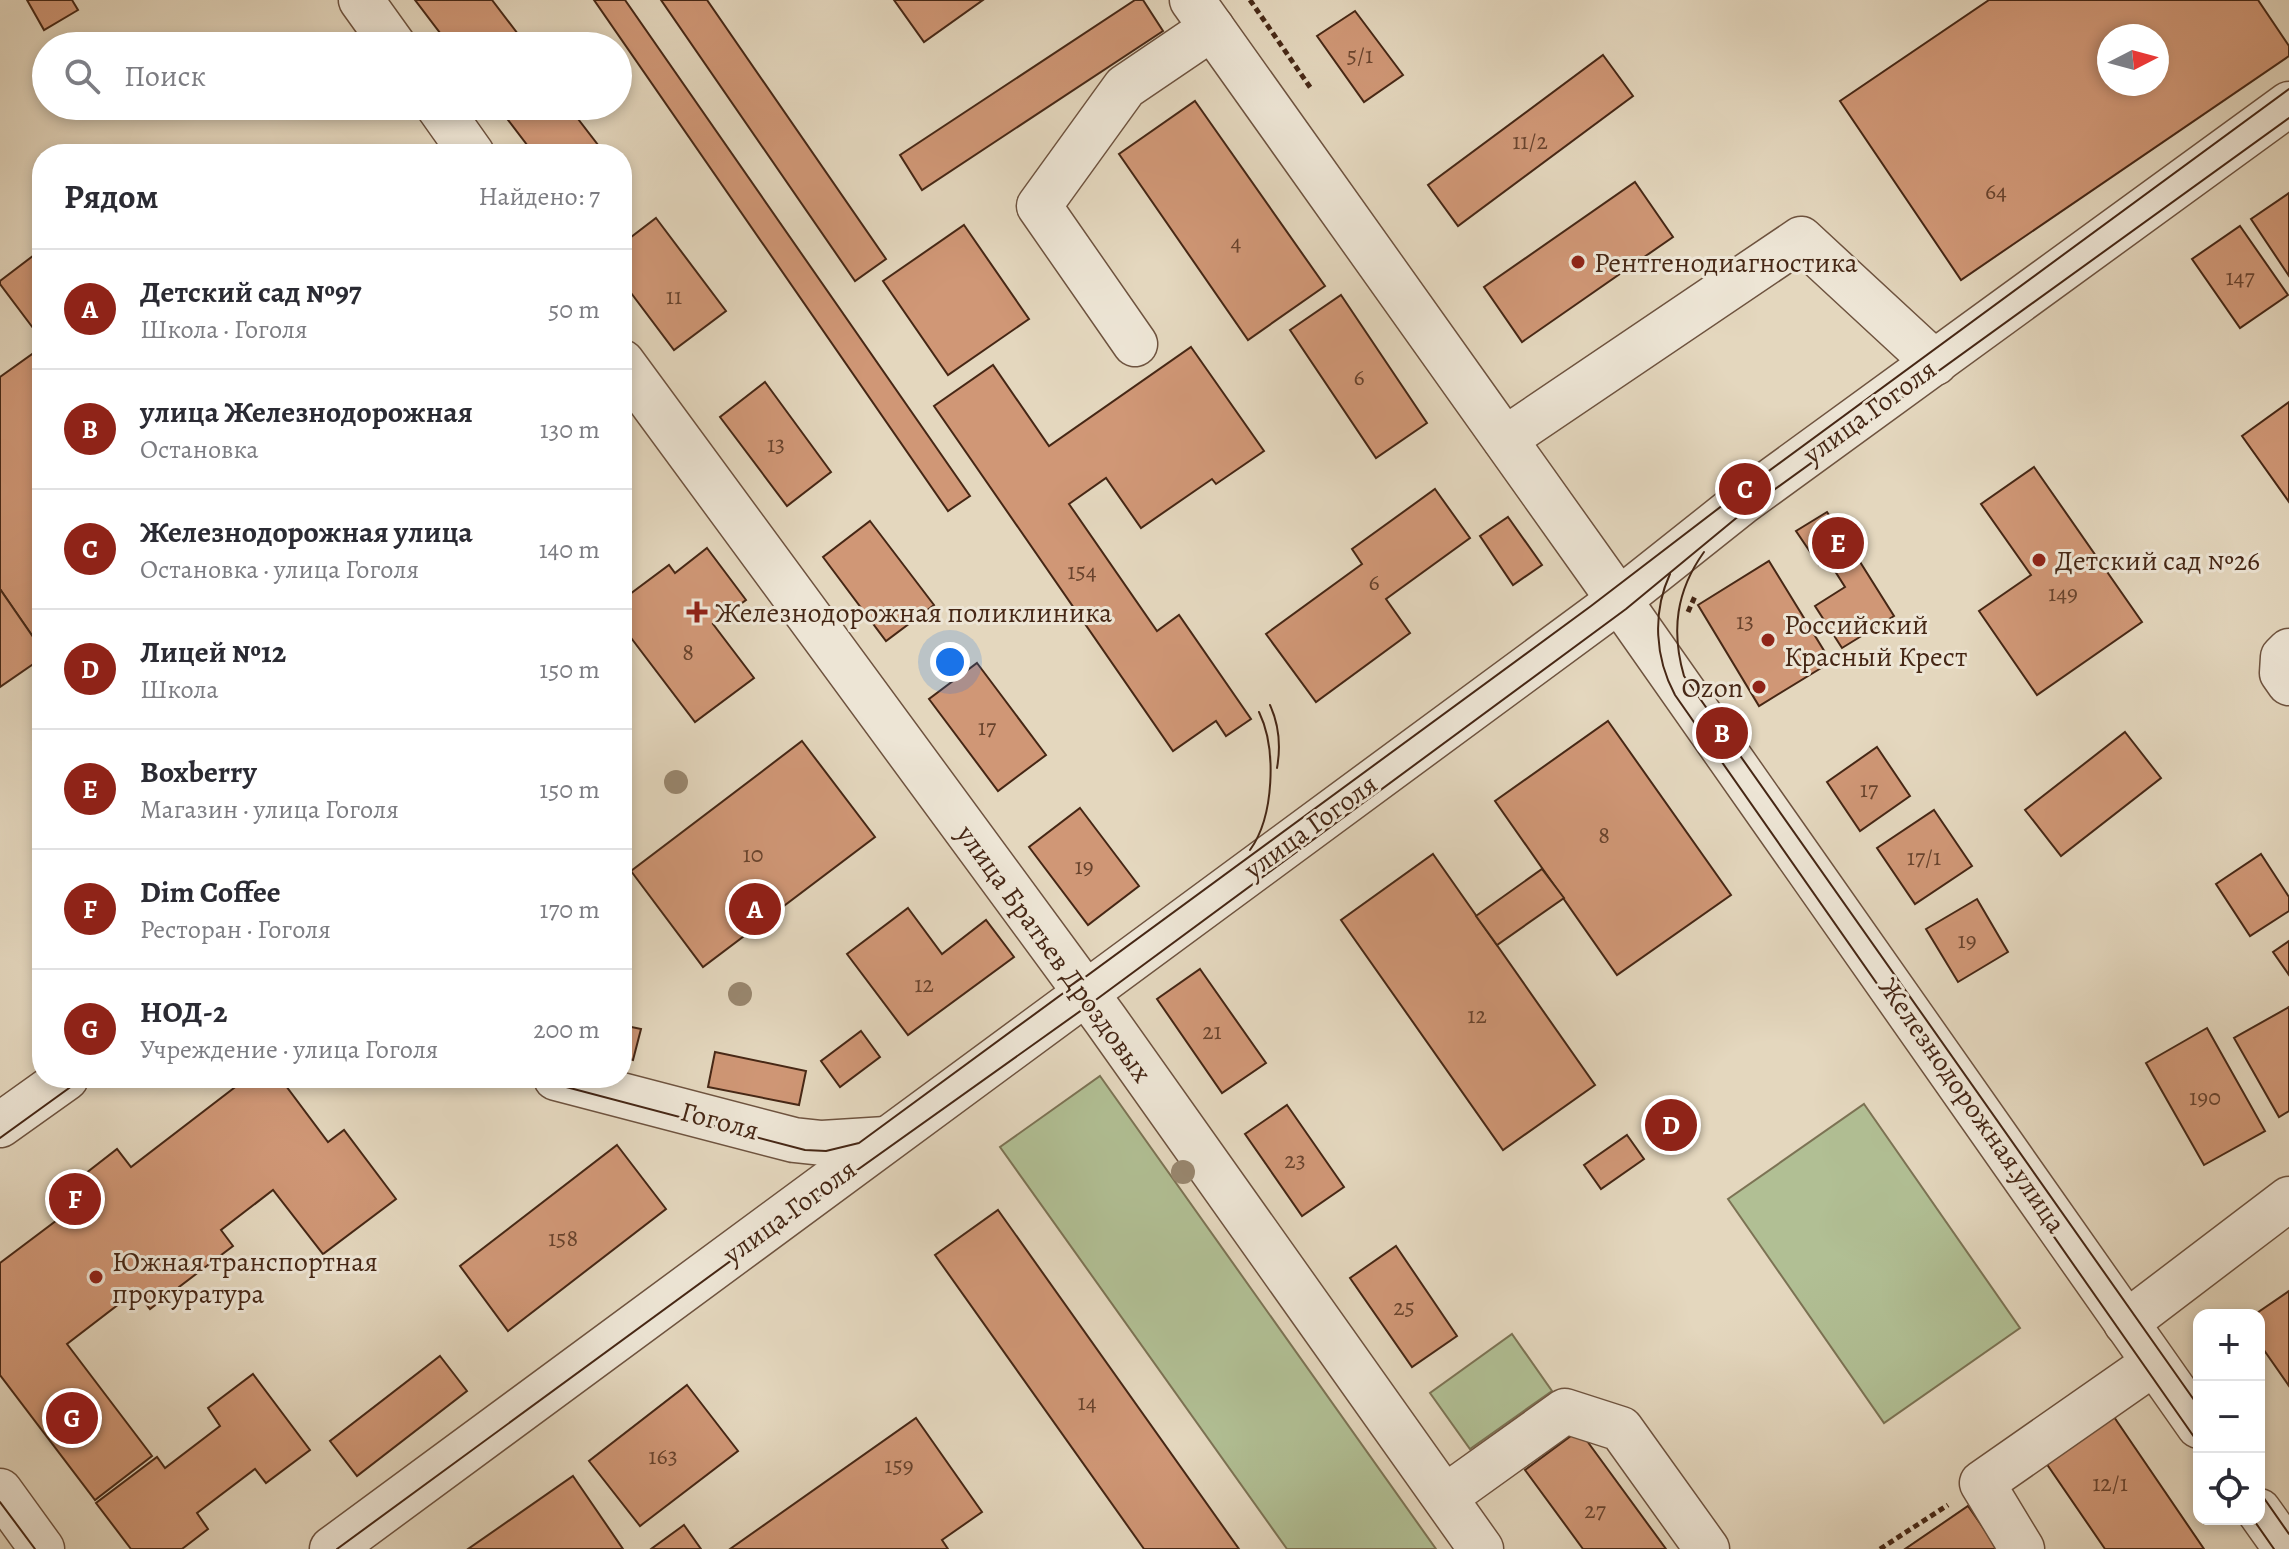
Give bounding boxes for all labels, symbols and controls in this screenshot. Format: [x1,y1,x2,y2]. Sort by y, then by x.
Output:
north arrow [2097,24,2169,96]
search box [32,32,632,120]
house number: 5/1 [1347,39,1373,71]
icon: search [60,54,104,98]
text: Поиск [124,56,206,96]
house number: 11/2 [1512,125,1548,157]
text: Рядом [64,173,158,220]
house number: 64 [1985,175,2007,207]
text: Найдено: 7 [479,179,600,214]
house number: 4 [1231,226,1242,258]
place label: Рентгенодиагностика [1594,244,1858,282]
marker: Рентгенодиагностика [1569,253,1587,271]
house number: 147 [2225,261,2255,293]
text: Детский сад №97 [140,272,362,312]
house number: 11 [666,280,682,312]
text: A [82,292,98,327]
text: 50 m [548,292,600,327]
text: Школа · Гоголя [140,312,308,347]
street label: улица Гоголя [1794,350,1944,474]
house number: 6 [1353,361,1365,393]
text: улица Железнодорожная [140,392,473,432]
text: B [82,412,98,447]
text: 130 m [540,412,600,447]
house number: 13 [767,428,785,460]
text: Остановка [140,432,258,467]
pin: C [1719,459,1771,519]
text: Железнодорожная улица [140,512,473,552]
pin: E [1812,513,1864,573]
text: C [82,532,98,567]
text: 140 m [539,532,600,567]
place label: Детский сад №26 [2055,542,2260,580]
marker: Детский сад №26 [2030,551,2048,569]
text: Остановка · улица Гоголя [140,552,419,587]
house number: 154 [1067,555,1097,587]
house number: 6 [1368,566,1380,598]
house number: 149 [2048,577,2078,609]
place label: Железнодорожная поликлиника [715,594,1112,632]
marker: Железнодорожная поликлиника [686,601,708,623]
house number: 13 [1736,605,1754,637]
place label: Российский Красный Крест [1784,606,1967,676]
marker: Российский Красный Крест [1759,631,1777,649]
text: Лицей №12 [140,632,286,672]
house number: 8 [682,636,694,668]
your location [930,642,970,682]
text: D [81,652,99,687]
text: 150 m [539,652,600,687]
place label: Ozon [1681,669,1743,707]
text: Школа [140,672,218,707]
marker: Ozon [1750,678,1768,696]
pin: B [1696,703,1748,763]
house number: 17 [978,711,997,743]
text: Boxberry [140,752,257,792]
street label: улица Гоголя [1235,765,1385,889]
text: E [82,772,98,807]
text: 150 m [539,772,600,807]
house number: 17 [1860,773,1879,805]
text: Магазин · улица Гоголя [140,792,399,827]
street label: улица Братьев Дроздовых [947,816,1161,1090]
house number: 8 [1598,819,1610,851]
house number: 10 [743,838,764,870]
house number: 17/1 [1907,841,1941,873]
house number: 19 [1074,850,1094,882]
text: Dim Coffee [140,872,281,912]
pin: A [729,879,781,939]
text: F [83,892,97,927]
text: 170 m [540,892,600,927]
text: Ресторан · Гоголя [140,912,331,947]
house number: 19 [1957,924,1977,956]
house number: 12 [914,968,934,1000]
street label: Железнодорожная улица [1870,970,2075,1241]
text: НОД-2 [140,992,228,1032]
house number: 12 [1467,999,1487,1031]
text: G [81,1012,99,1047]
text: 200 m [533,1012,600,1047]
house number: 21 [1202,1015,1222,1047]
text: Учреждение · улица Гоголя [140,1032,438,1067]
house number: 190 [2189,1081,2221,1113]
street label: Гоголя [677,1092,763,1150]
pin: D [1645,1095,1697,1155]
house number: 23 [1284,1144,1306,1176]
street label: улица Гоголя [714,1150,864,1274]
pin: F [49,1169,101,1229]
house number: 158 [548,1222,578,1254]
place label: Южная транспортная прокуратура [112,1243,378,1313]
marker: Южная транспортная прокуратура [87,1268,105,1286]
house number: 25 [1393,1291,1415,1323]
map controls [2193,1309,2265,1525]
button: + [2193,1309,2265,1381]
button: − [2193,1381,2265,1453]
house number: 14 [1077,1386,1097,1418]
pin: G [46,1388,98,1448]
house number: 163 [648,1440,678,1472]
house number: 159 [884,1449,914,1481]
button: locate [2193,1453,2265,1525]
house number: 12/1 [2092,1467,2128,1499]
house number: 27 [1584,1494,1607,1526]

